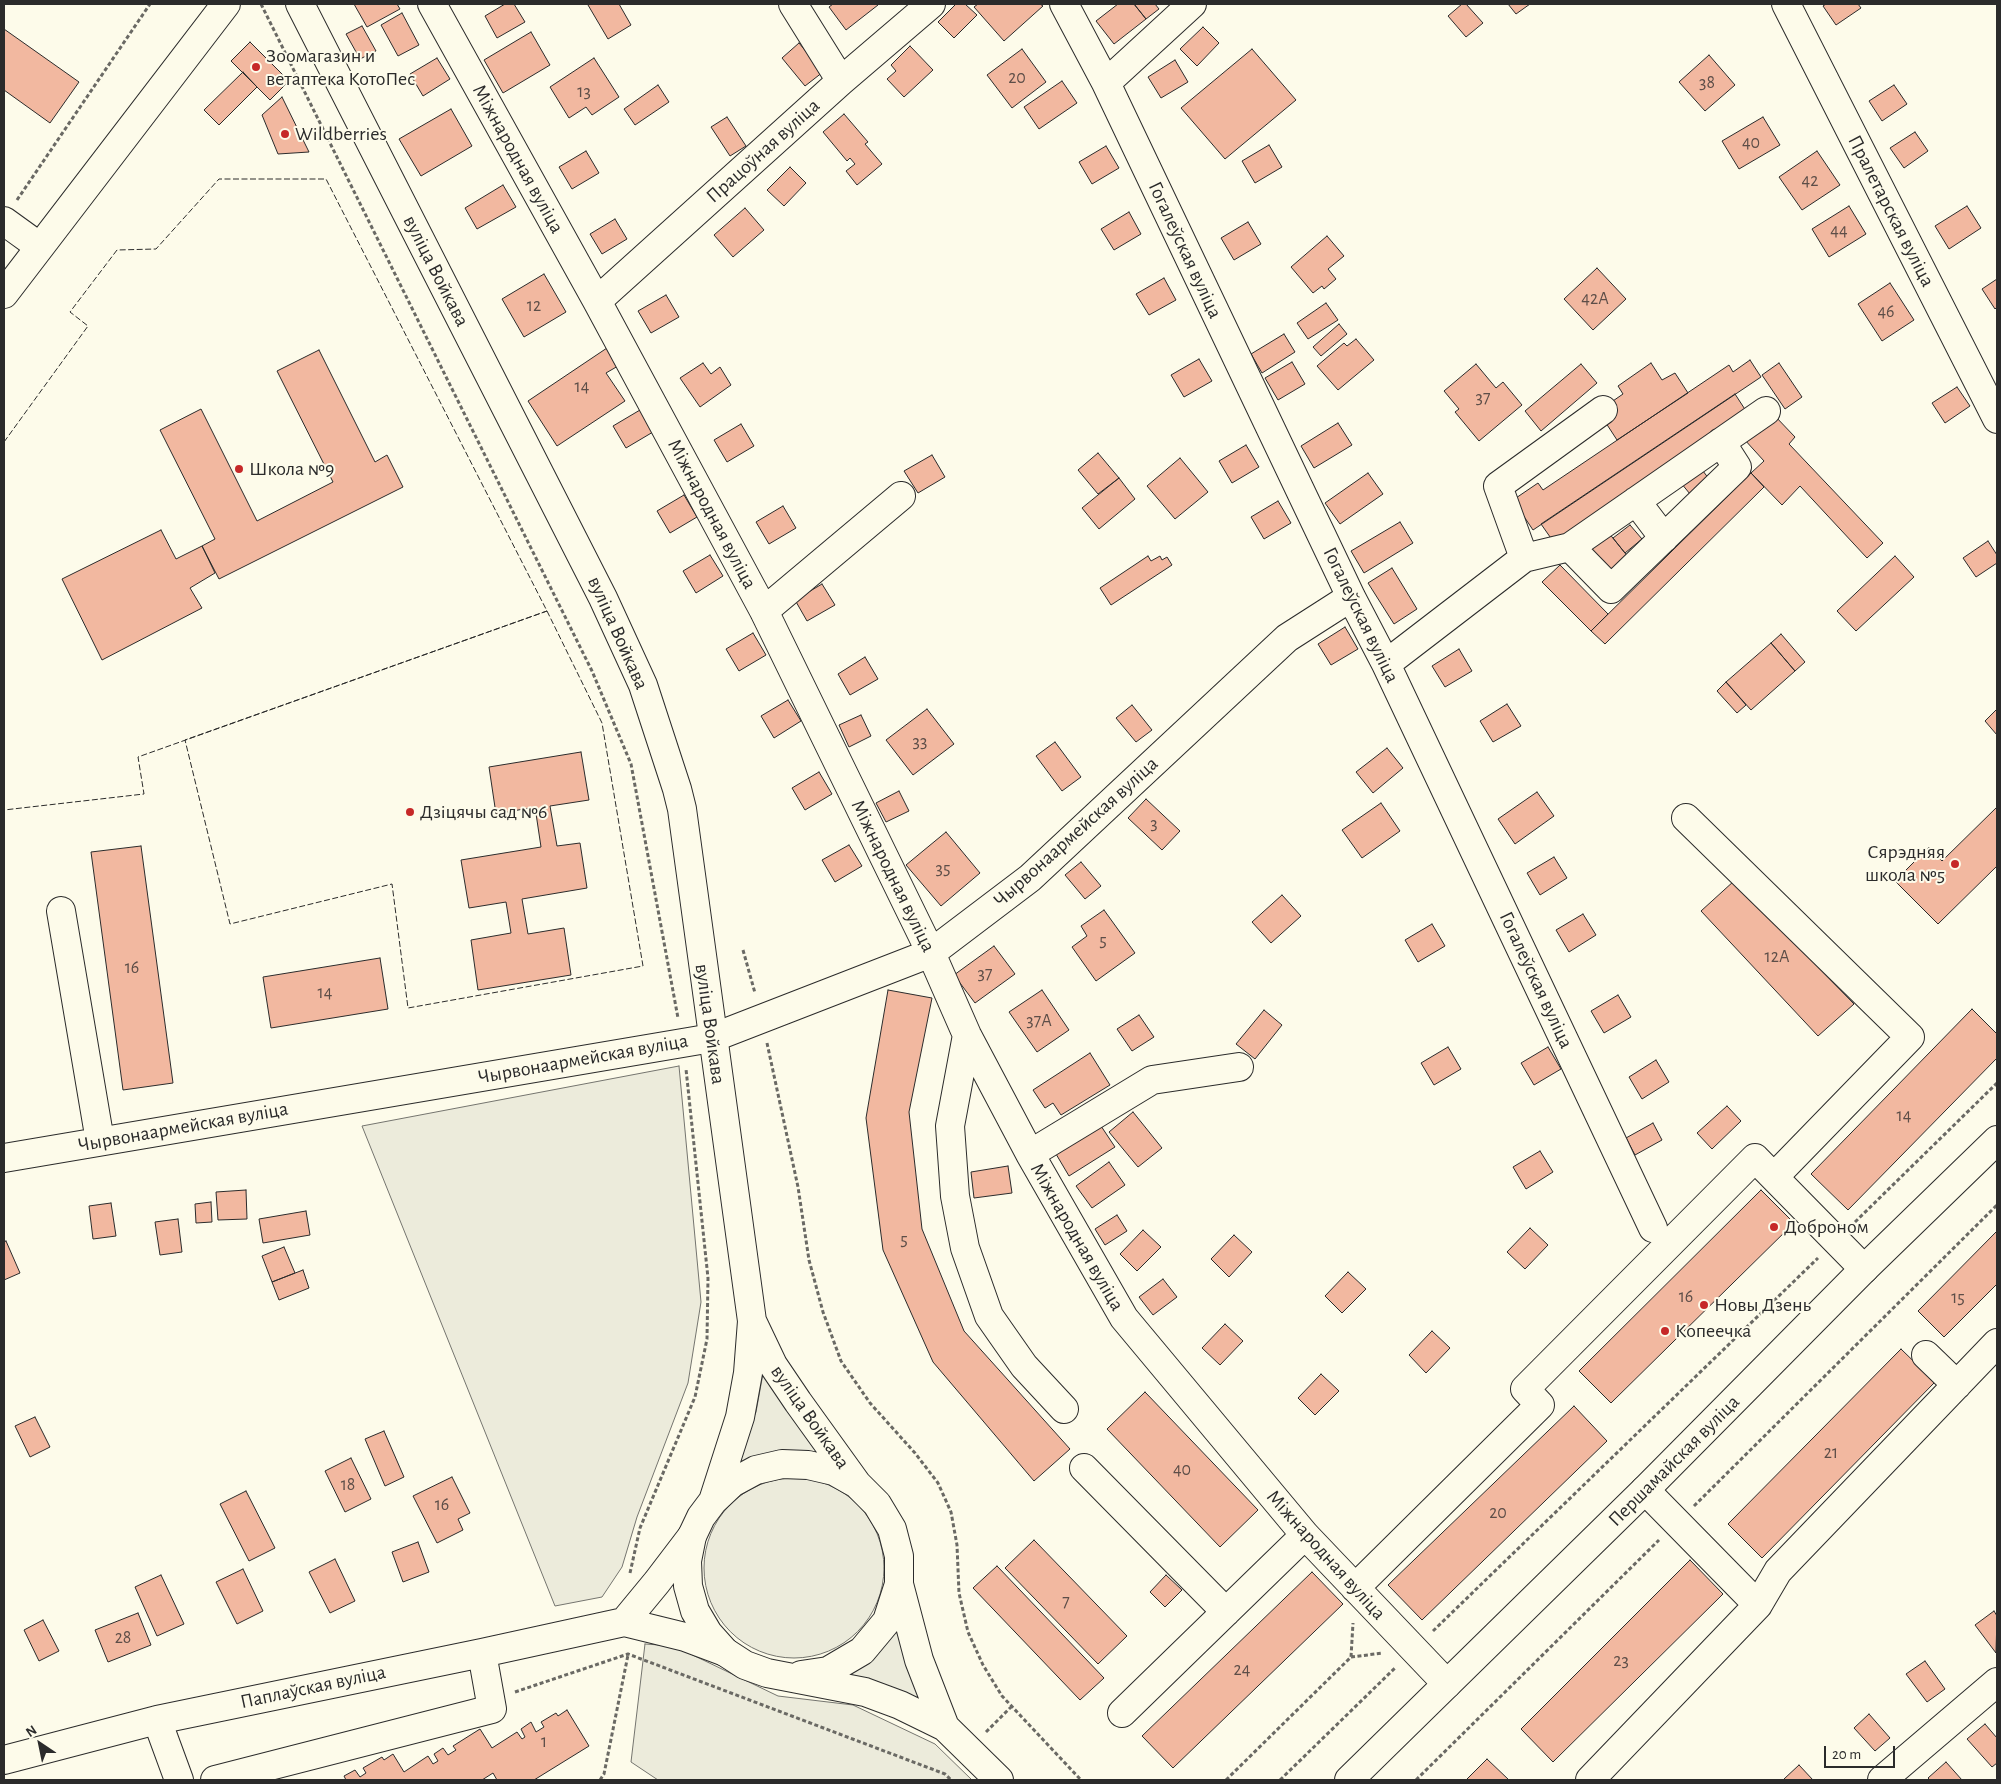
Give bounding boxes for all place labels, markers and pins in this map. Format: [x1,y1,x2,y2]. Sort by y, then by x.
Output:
place label: Зоомагазин и ветаптека КотоПес [266,44,415,91]
marker: Зоомагазин и ветаптека КотоПес [250,61,262,73]
place label: Wildberries [295,122,387,146]
marker: Wildberries [279,128,291,140]
place label: Школа №9 [249,457,334,481]
marker: Школа №9 [233,463,245,475]
place label: Дзіцячы сад №6 [420,800,547,824]
marker: Дзіцячы сад №6 [404,806,416,818]
place label: Сярэдняя школа №5 [1865,840,1945,887]
marker: Сярэдняя школа №5 [1949,858,1961,870]
place label: Доброном [1784,1215,1869,1239]
marker: Доброном [1768,1221,1780,1233]
place label: Новы Дзень [1714,1293,1811,1317]
marker: Новы Дзень [1698,1299,1710,1311]
place label: Копеечка [1675,1319,1751,1343]
marker: Копеечка [1659,1325,1671,1337]

